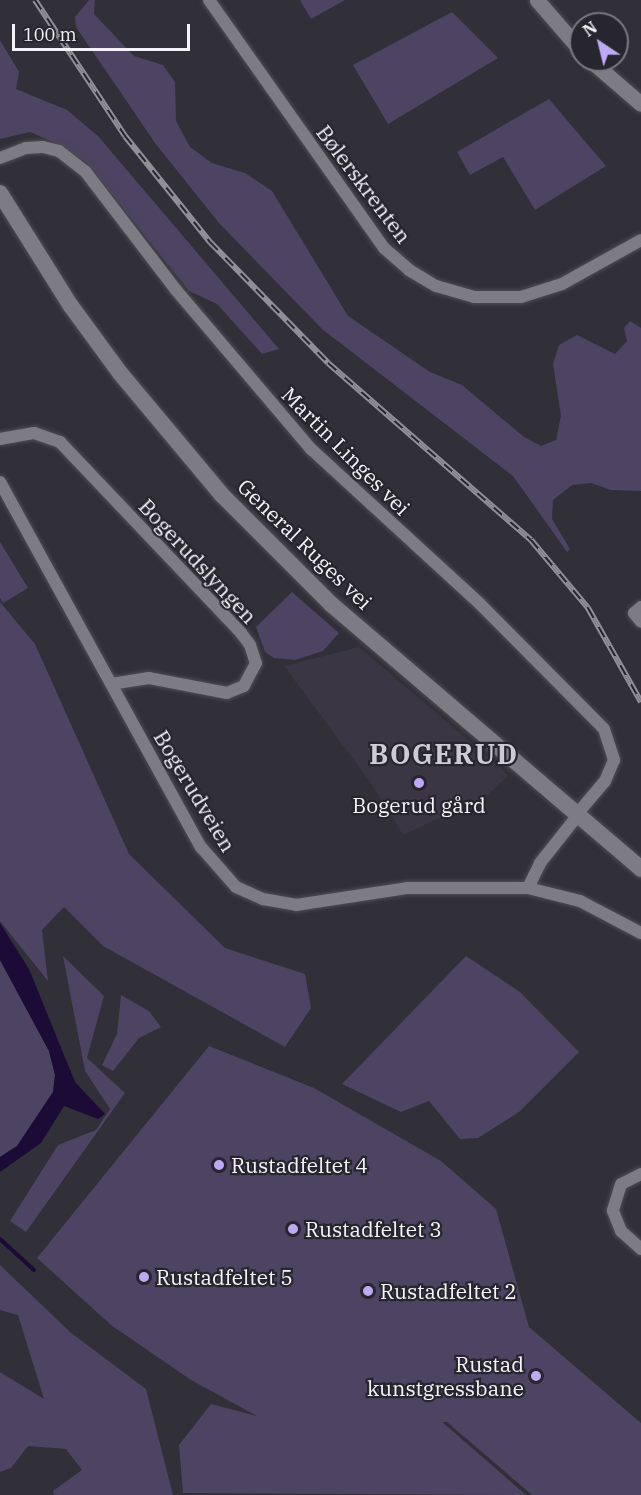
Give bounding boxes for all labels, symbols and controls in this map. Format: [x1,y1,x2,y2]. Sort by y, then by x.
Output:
scale bar [15,12,194,50]
north arrow [569,12,629,72]
text: N [579,17,601,41]
text: 100 m [23,23,77,46]
street label: Bølerskrenten [311,120,417,248]
street label: Martin Linges vei [277,382,415,520]
street label: General Ruges vei [233,474,377,614]
street label: Bogerudslyngen [134,493,262,629]
street label: Bogerudveien [149,726,241,856]
district label: BOGERUD [369,738,519,770]
marker: Bogerud gård [412,776,426,790]
place label: Bogerud gård [352,792,486,818]
place label: Rustadfeltet 4 [231,1152,368,1178]
marker: Rustadfeltet 4 [212,1158,226,1172]
place label: Rustadfeltet 3 [305,1216,442,1242]
marker: Rustadfeltet 3 [286,1222,300,1236]
place label: Rustadfeltet 5 [156,1264,293,1290]
marker: Rustadfeltet 5 [137,1270,151,1284]
place label: Rustadfeltet 2 [380,1278,517,1304]
marker: Rustadfeltet 2 [361,1284,375,1298]
place label: Rustad kunstgressbane [367,1351,524,1401]
marker: Rustad kunstgressbane [529,1369,543,1383]

